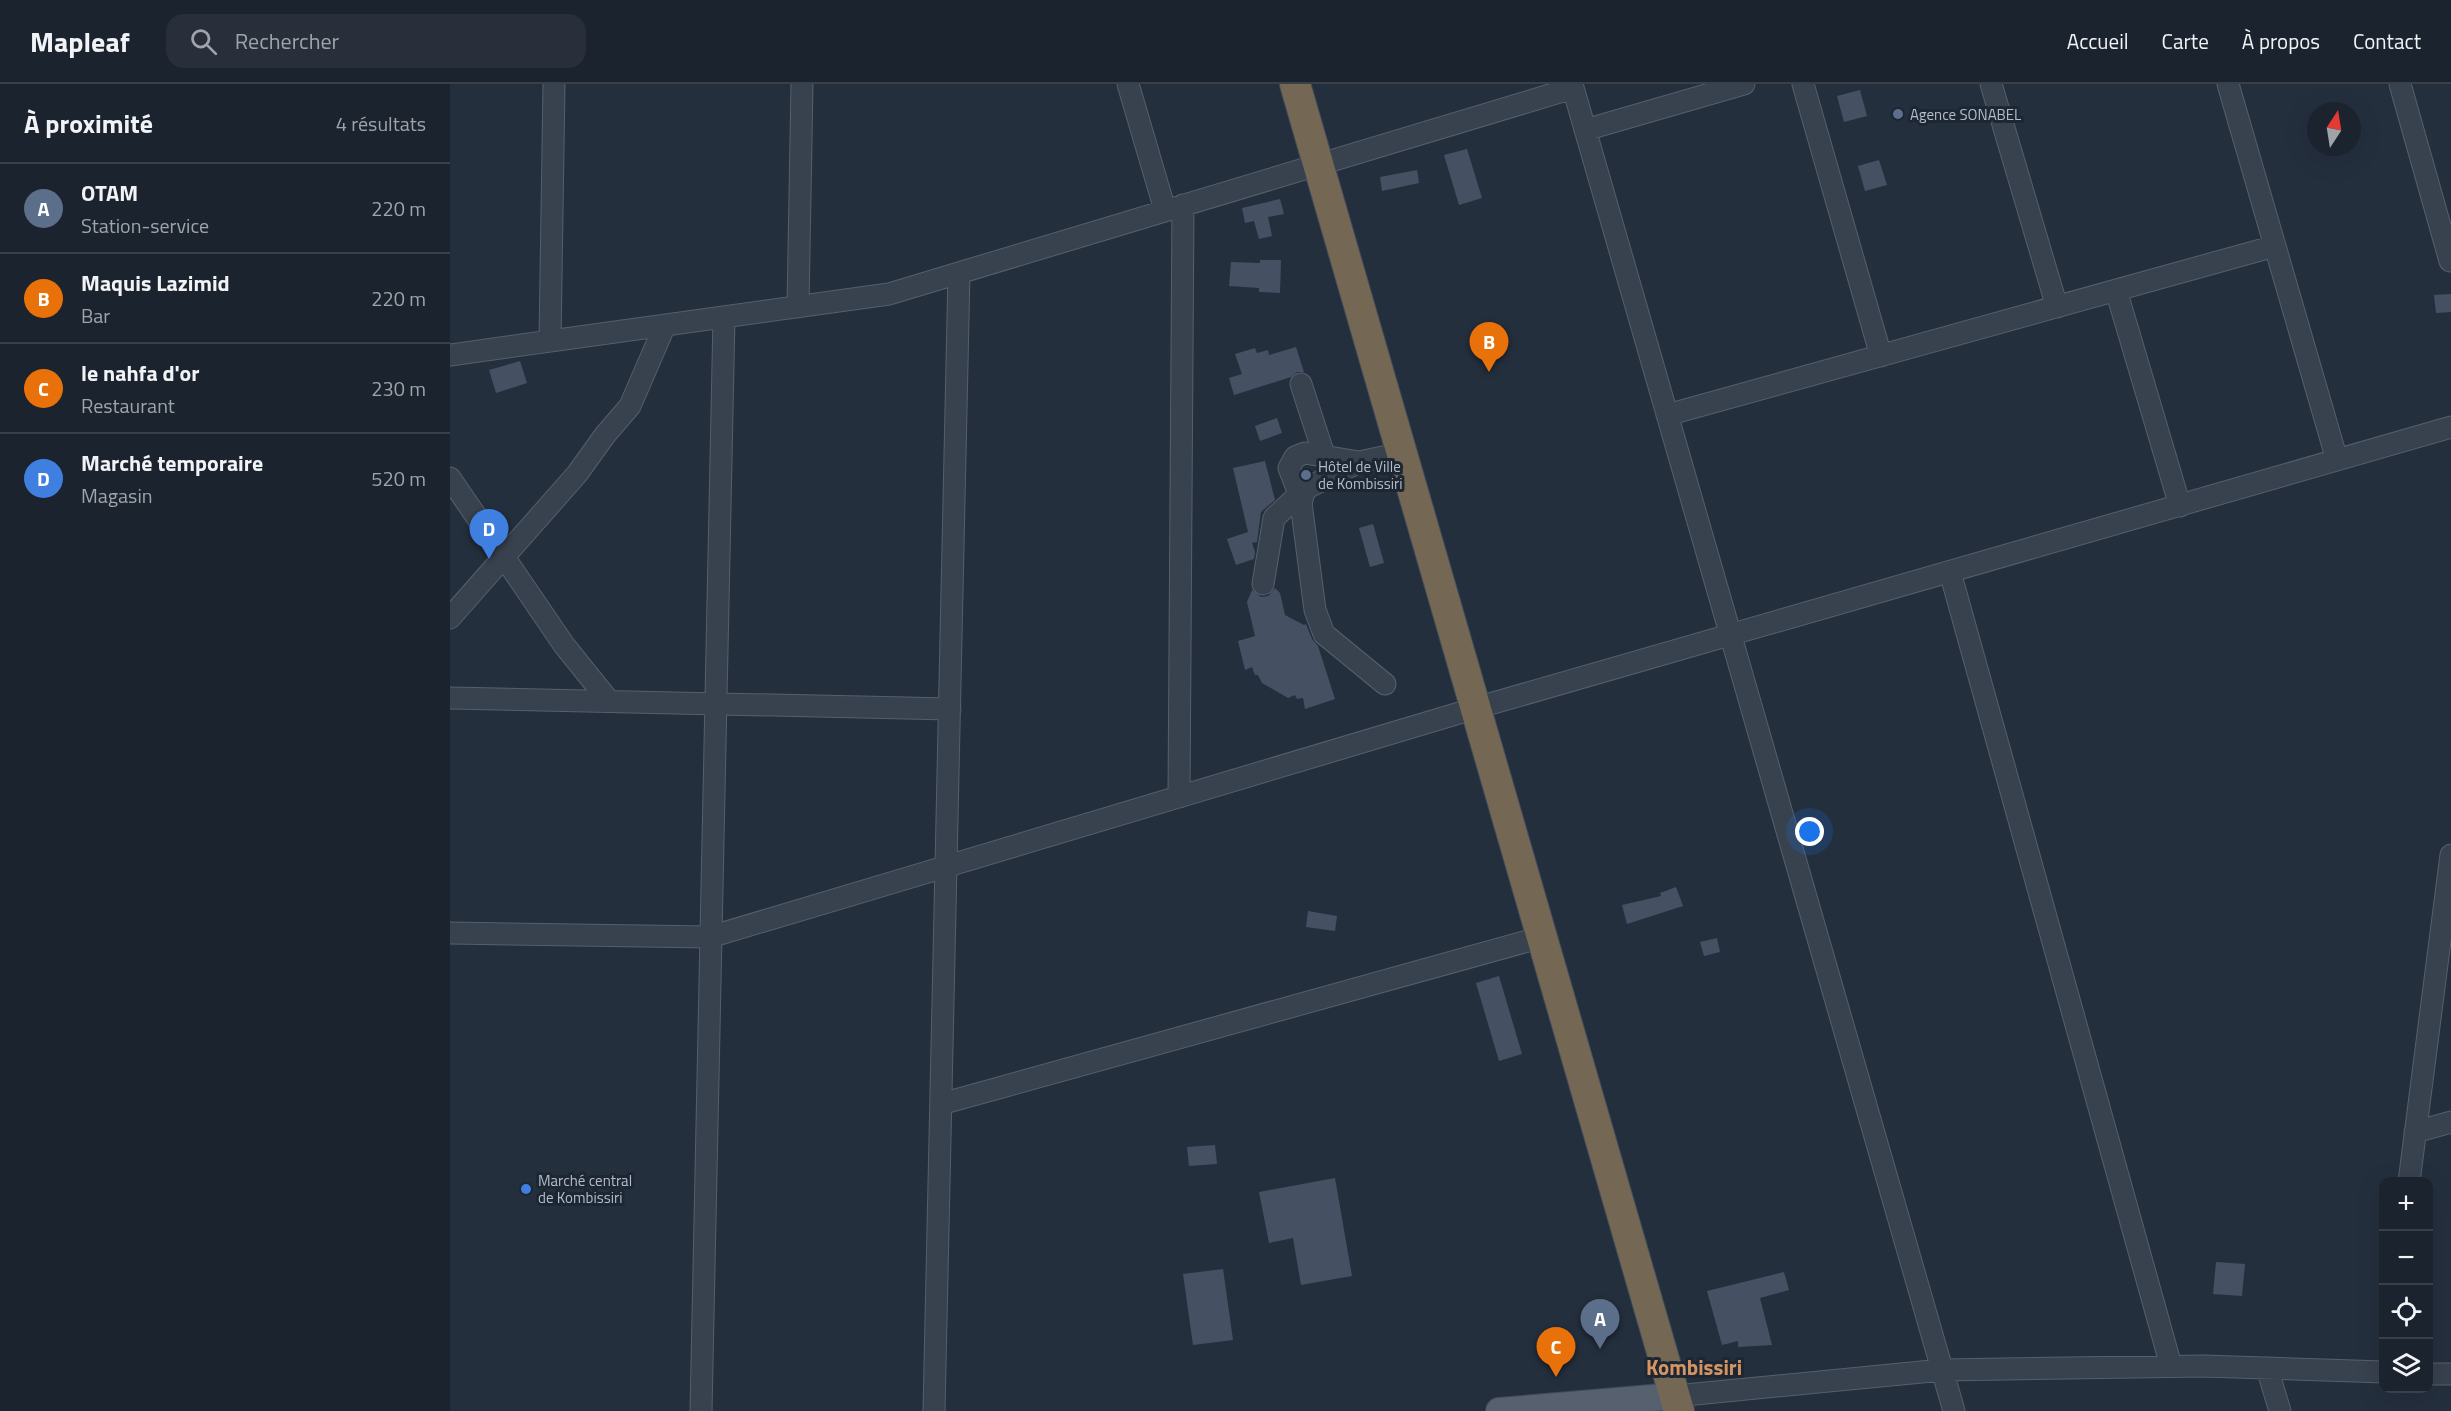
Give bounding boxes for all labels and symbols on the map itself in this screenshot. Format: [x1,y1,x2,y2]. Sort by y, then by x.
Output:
north arrow [2307,102,2361,156]
place label: Agence SONABEL [1910,103,2021,126]
marker: Agence SONABEL [1891,107,1905,121]
pin: B [1470,322,1508,372]
place label: Hôtel de Ville de Kombissiri [1318,455,1402,495]
marker: Hôtel de Ville de Kombissiri [1299,468,1313,482]
pin: D [470,510,508,559]
your location [1795,817,1824,846]
place label: Marché central de Kombissiri [538,1169,632,1209]
marker: Marché central de Kombissiri [519,1182,533,1196]
pin: A [1580,1300,1620,1349]
pin: C [1536,1328,1576,1377]
district label: Kombissiri [1646,1351,1742,1383]

